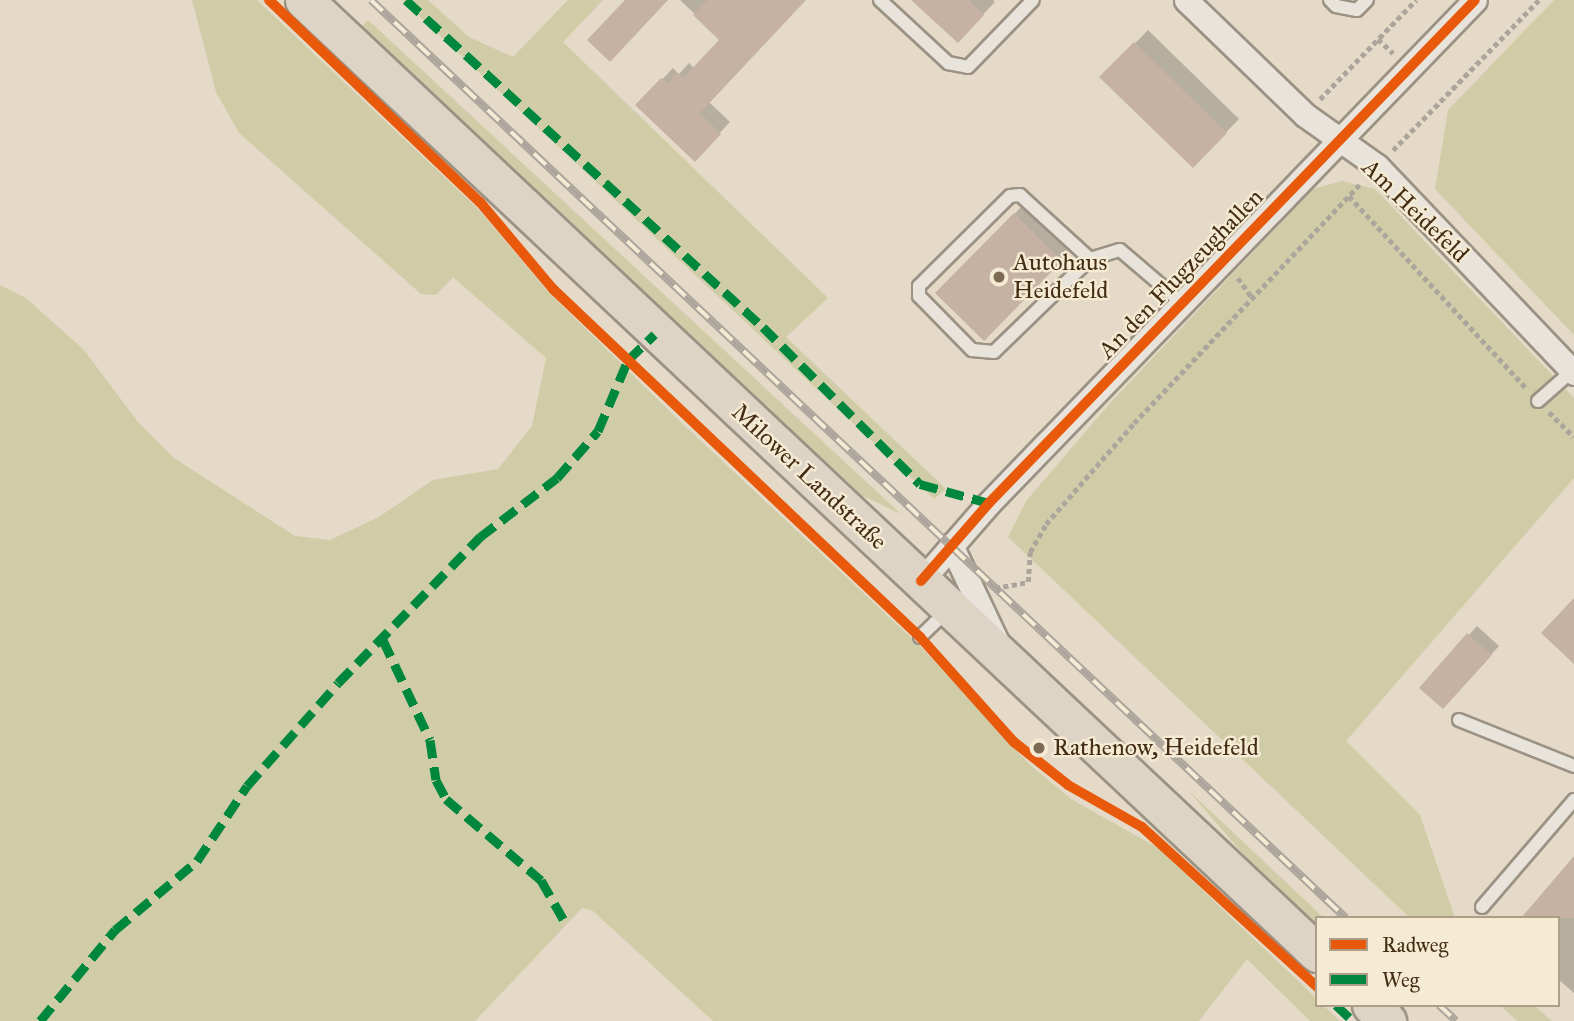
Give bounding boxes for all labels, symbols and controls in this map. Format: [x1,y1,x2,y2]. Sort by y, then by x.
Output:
street label: Am Heidefeld [1356,153,1474,269]
street label: An den Flugzeughallen [1093,183,1269,365]
place label: Autohaus Heidefeld [1013,249,1108,305]
marker: Autohaus Heidefeld [991,269,1007,285]
street label: Milower Landstraße [726,398,892,556]
place label: Rathenow, Heidefeld [1053,734,1259,762]
marker: Rathenow, Heidefeld [1031,740,1047,756]
legend [1315,916,1560,1007]
text: Radweg [1382,932,1448,958]
text: Weg [1382,967,1420,993]

